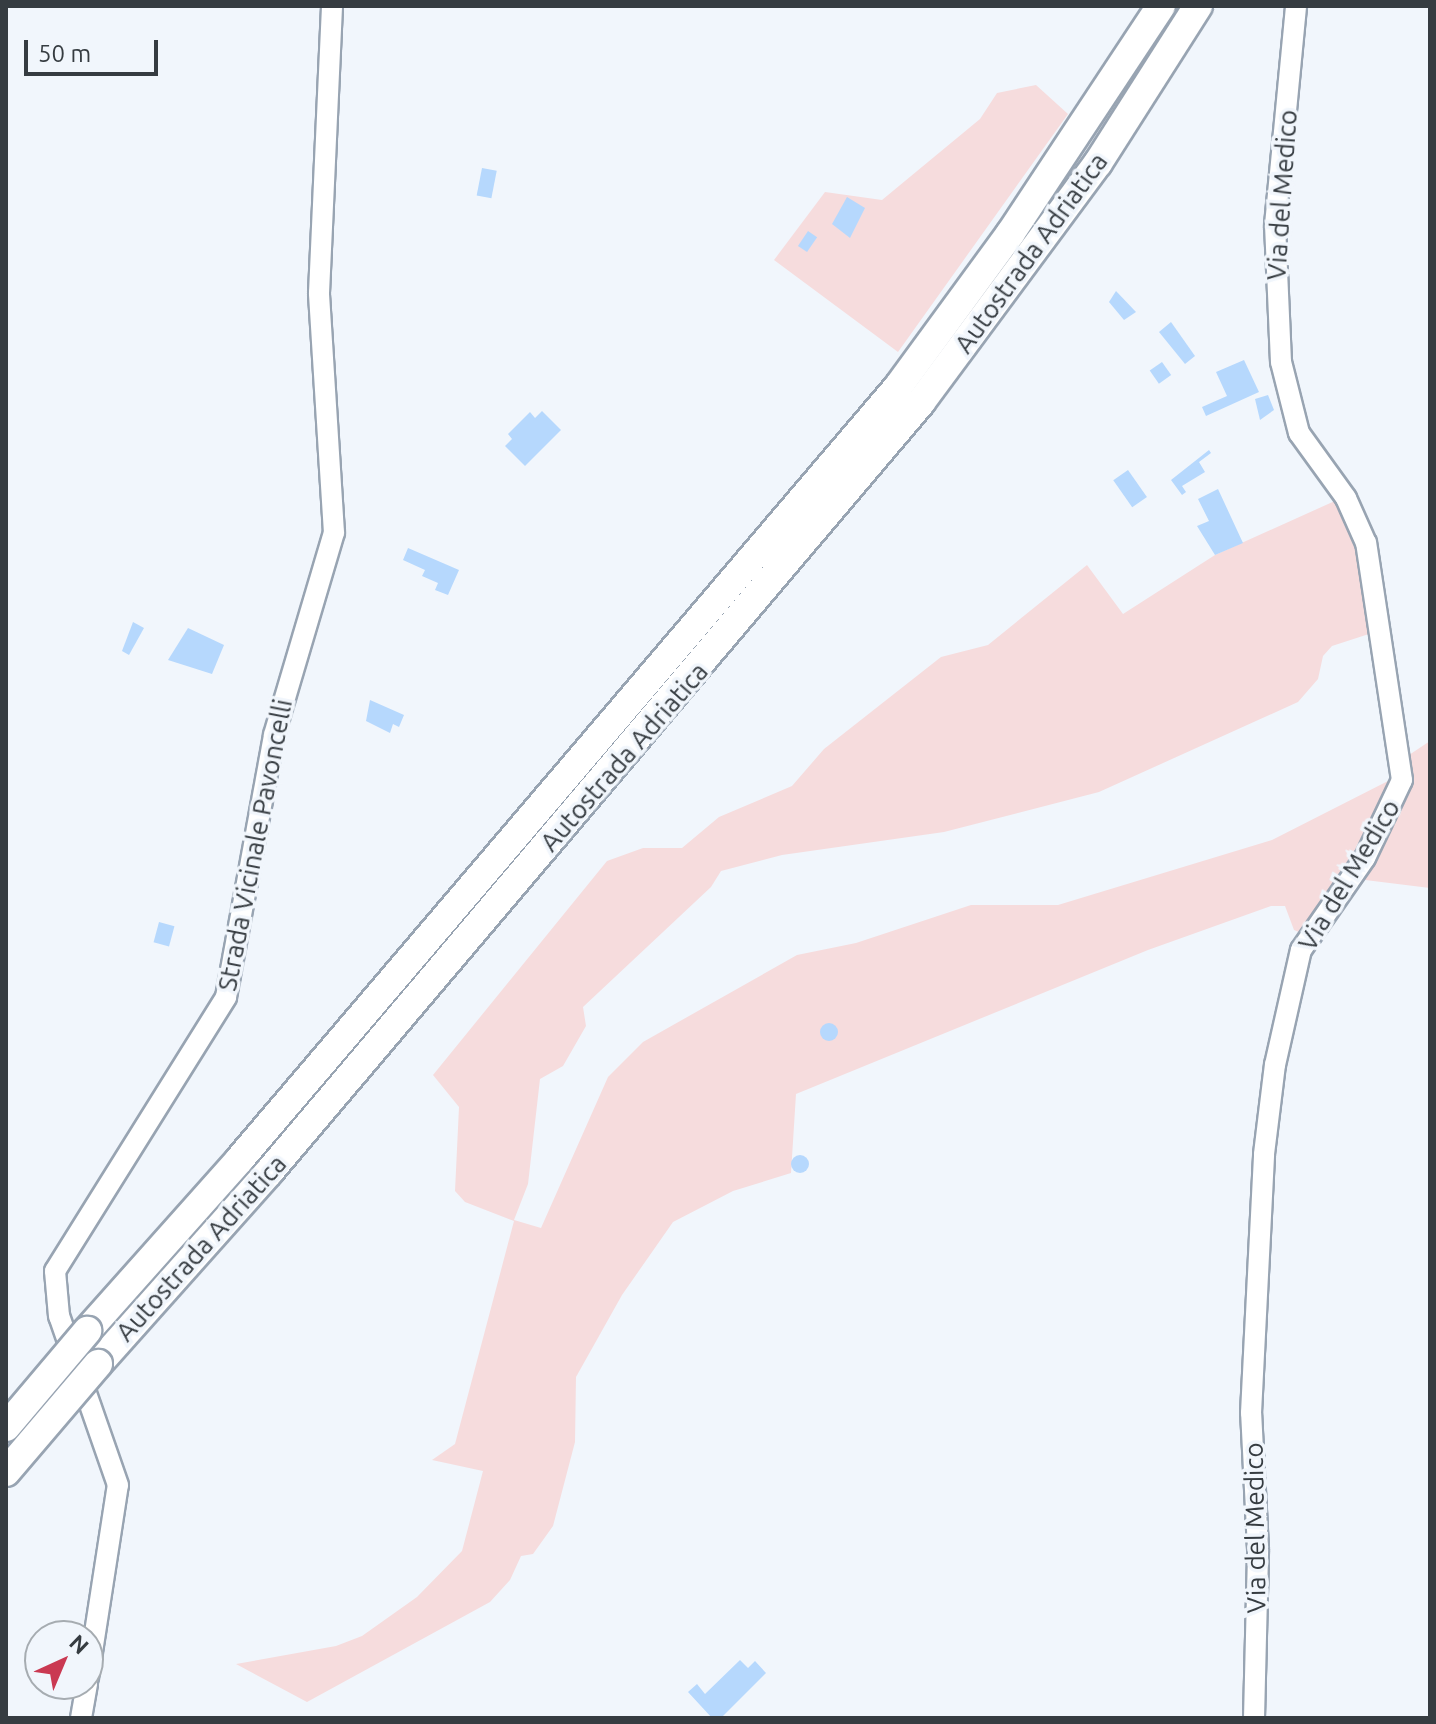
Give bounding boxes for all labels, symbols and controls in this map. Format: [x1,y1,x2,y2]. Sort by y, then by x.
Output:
scale bar [28,24,162,74]
text: 50 m [38,40,91,67]
street label: Via del Medico [1260,109,1304,281]
street label: Autostrada Adriatica [948,147,1114,359]
street label: Autostrada Adriatica [534,656,714,858]
street label: Strada Vicinale Pavoncelli [211,696,299,994]
street label: Via del Medico [1292,794,1406,956]
street label: Autostrada Adriatica [109,1148,293,1348]
street label: Via del Medico [1238,1442,1272,1614]
north arrow [24,1620,104,1700]
text: N [65,1629,94,1659]

